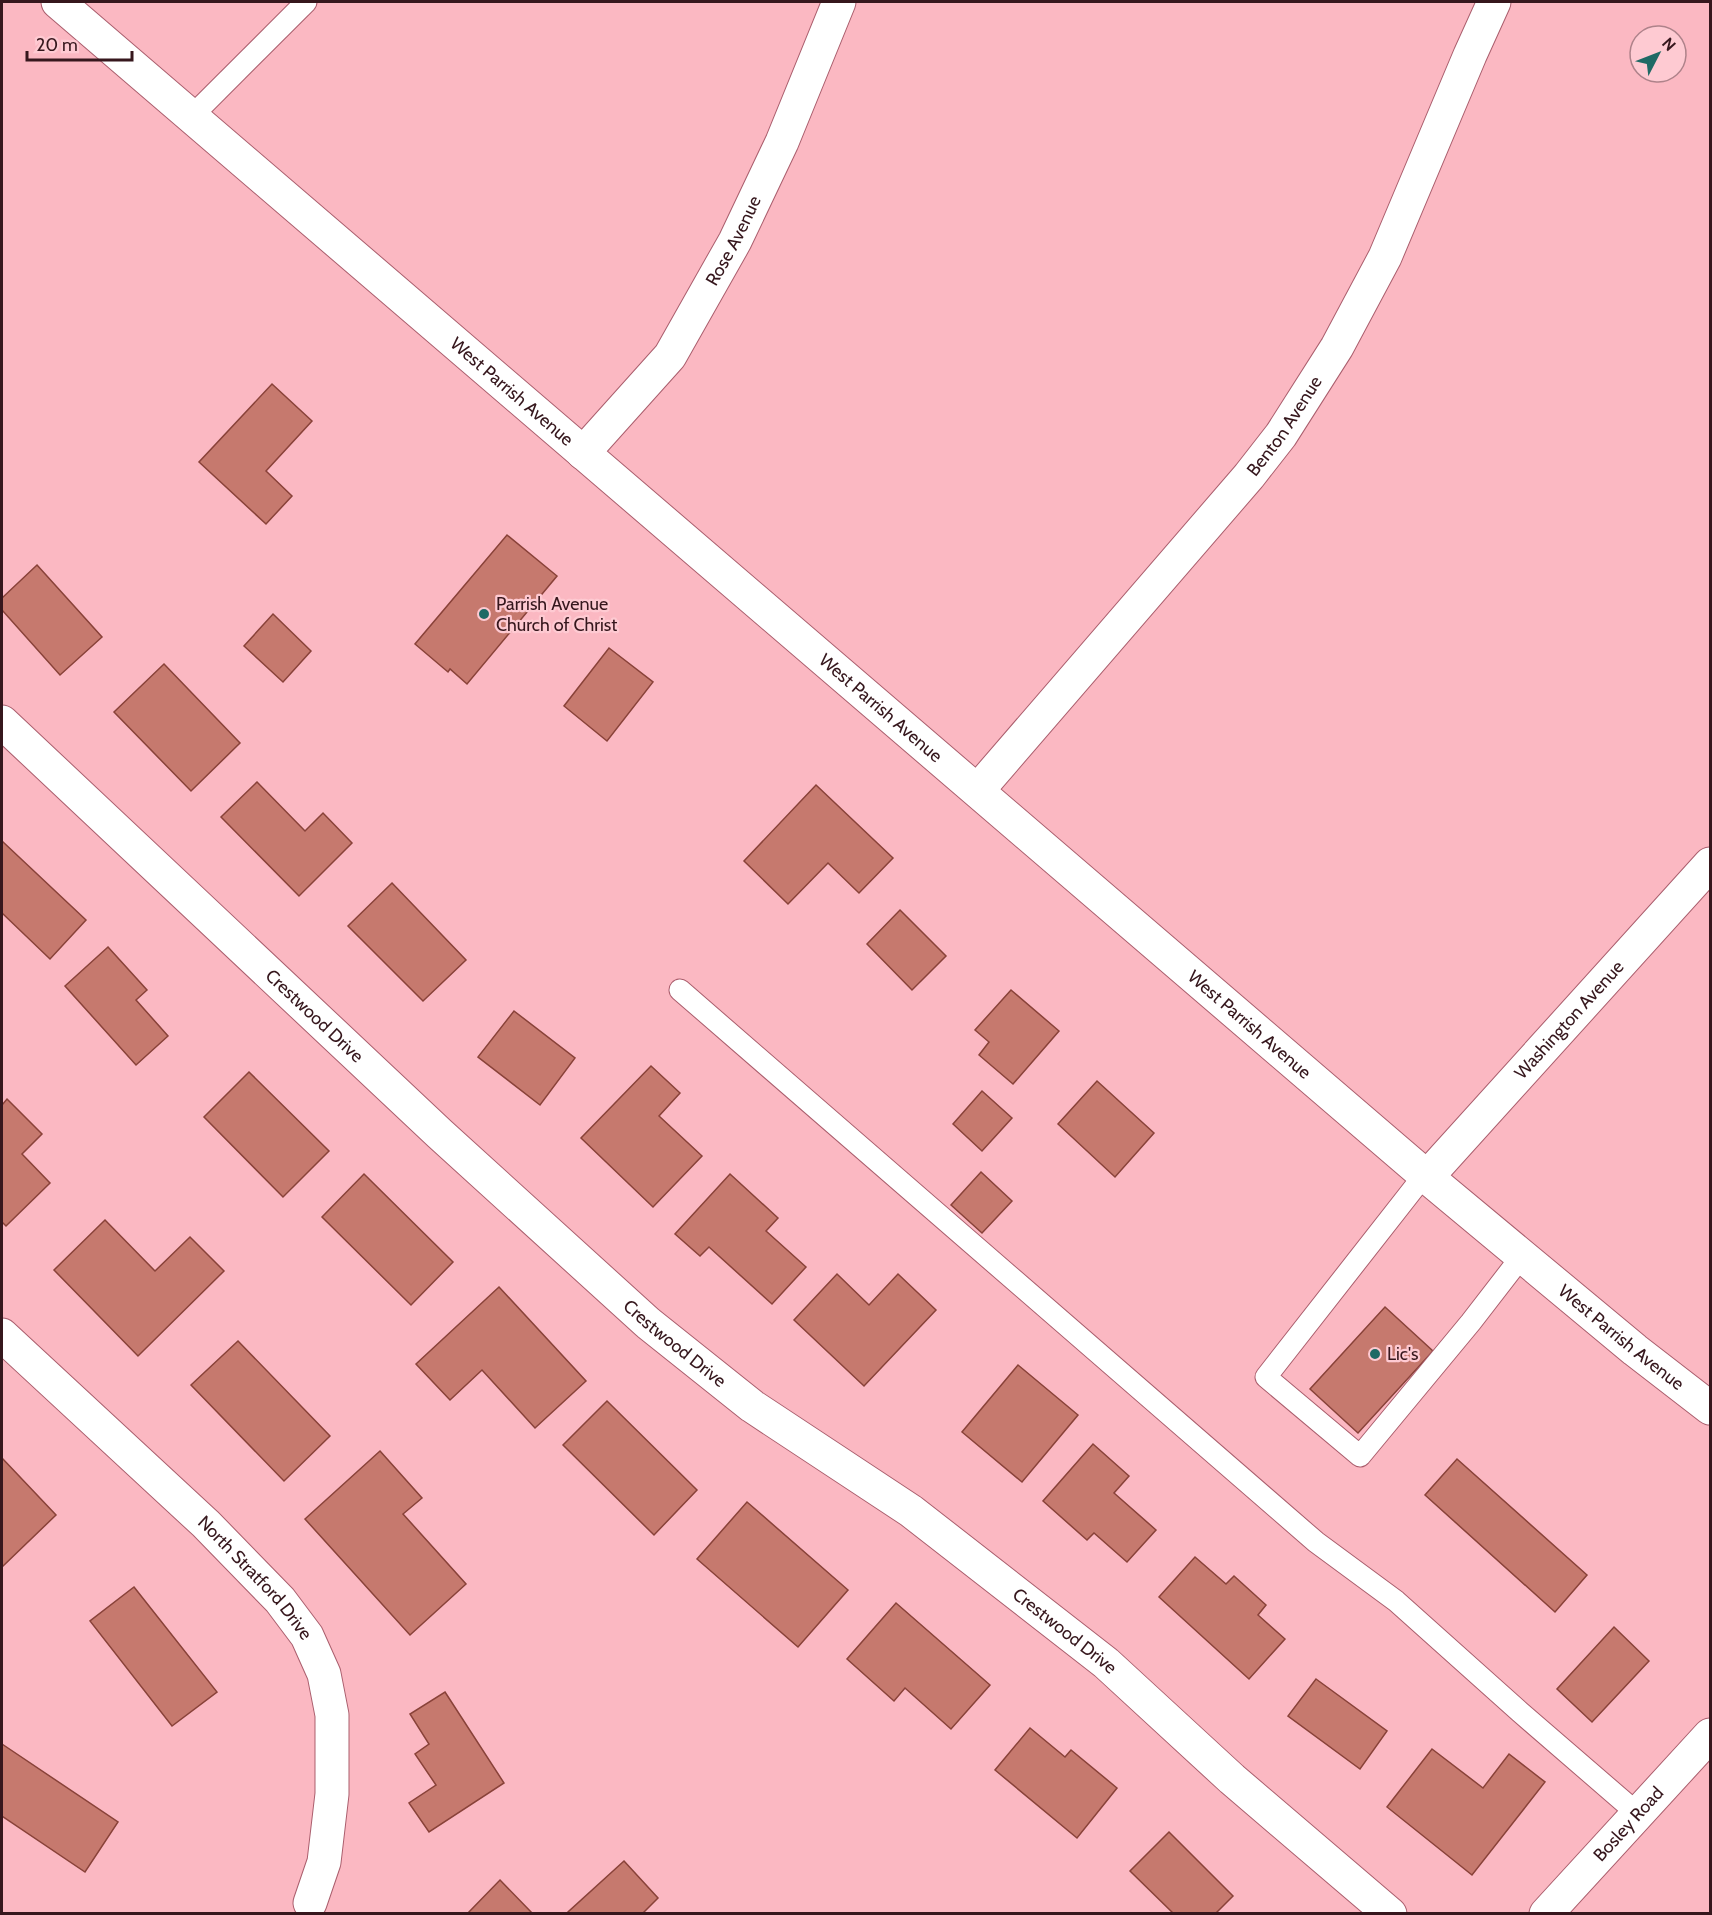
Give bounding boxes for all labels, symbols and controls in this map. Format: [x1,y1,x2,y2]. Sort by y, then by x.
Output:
scale bar [27,24,132,62]
north arrow [1628,24,1688,84]
text: 20 m [36,34,78,56]
text: N [1658,34,1680,55]
street label: Rose Avenue [701,192,766,290]
street label: West Parrish Avenue [446,333,578,450]
street label: Benton Avenue [1242,372,1327,481]
place label: Parrish Avenue Church of Christ [496,593,617,636]
marker: Parrish Avenue Church of Christ [477,607,491,621]
street label: West Parrish Avenue [814,649,947,767]
street label: Washington Avenue [1510,956,1628,1084]
street label: Crestwood Drive [261,965,368,1067]
street label: West Parrish Avenue [1183,966,1316,1084]
street label: West Parrish Avenue [1554,1280,1688,1395]
street label: Crestwood Drive [619,1295,731,1392]
place label: Lic's [1387,1343,1418,1365]
marker: Lic's [1368,1347,1382,1361]
street label: North Stratford Drive [193,1511,317,1644]
street label: Crestwood Drive [1008,1583,1122,1679]
street label: Bosley Road [1589,1782,1668,1866]

